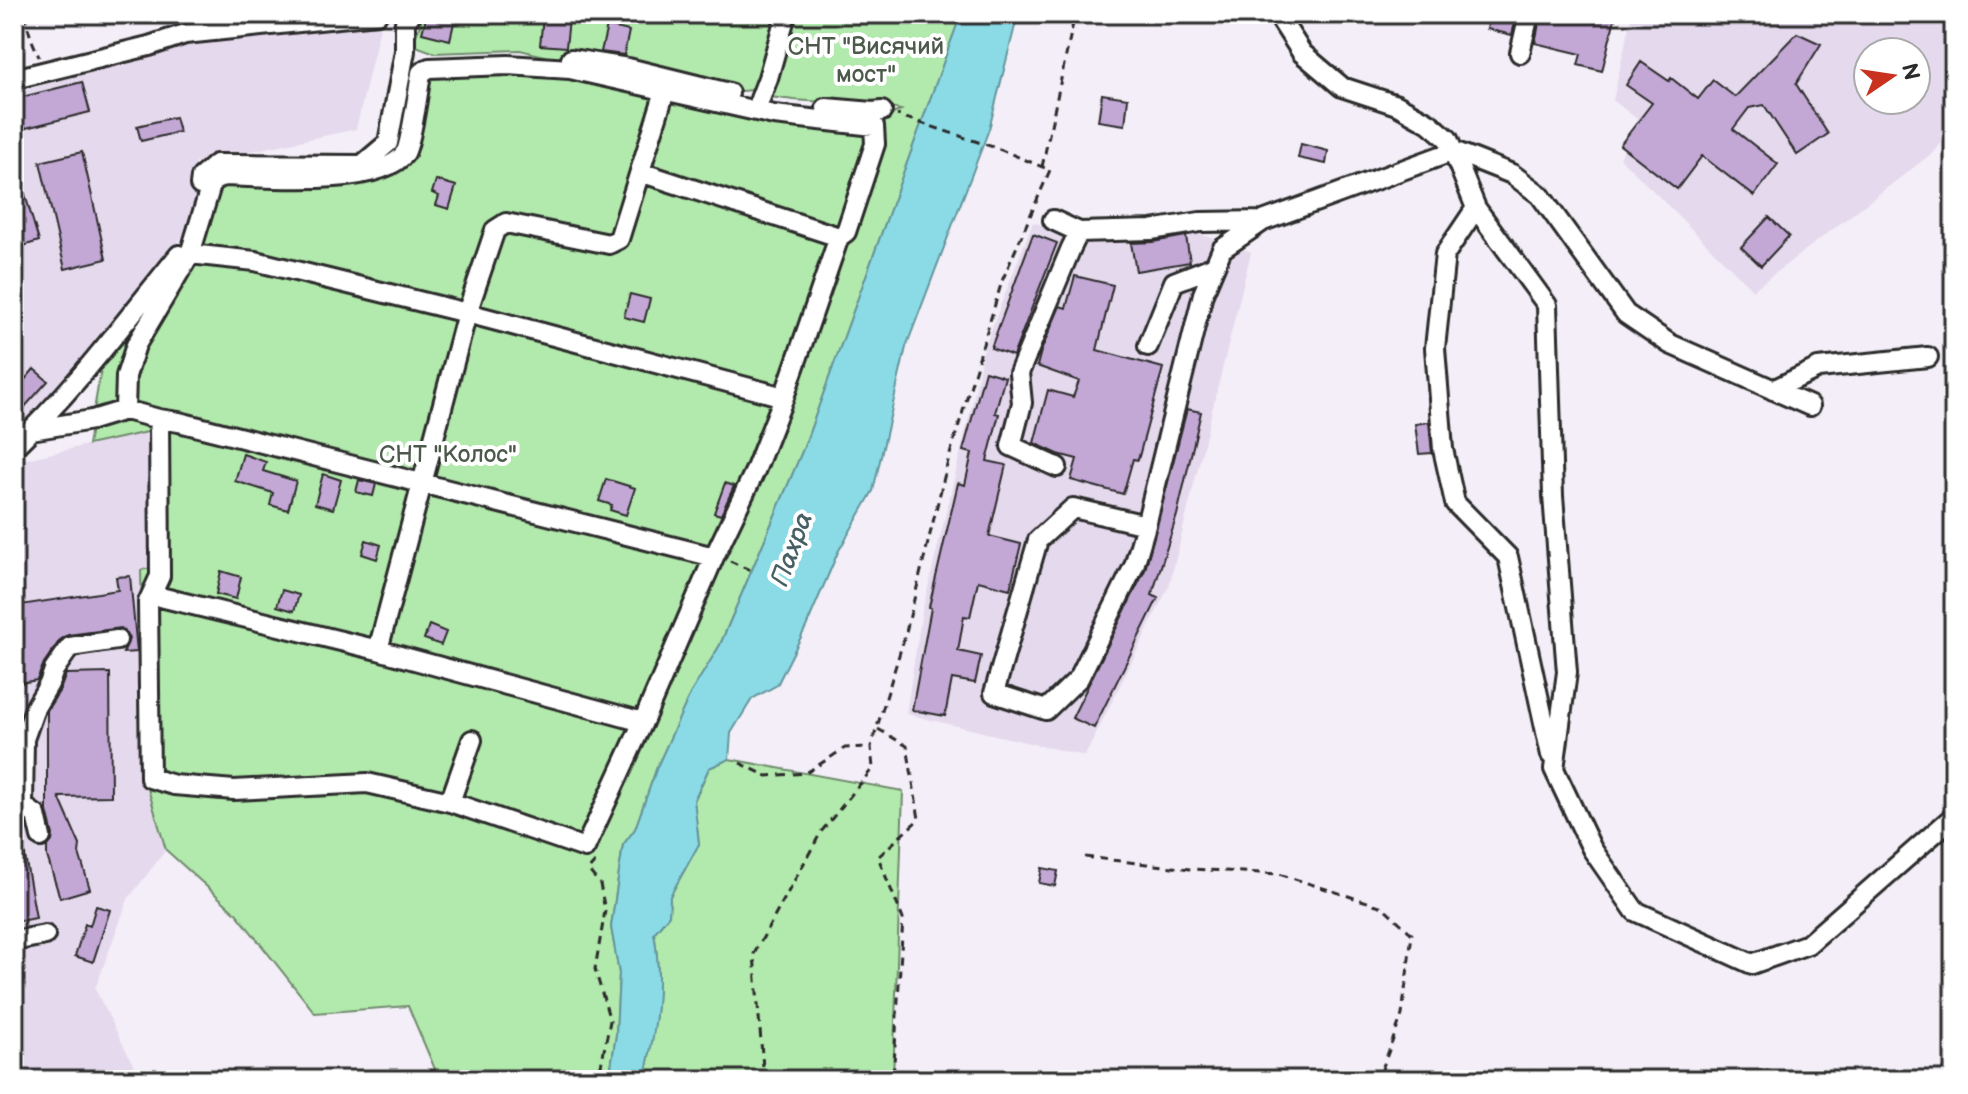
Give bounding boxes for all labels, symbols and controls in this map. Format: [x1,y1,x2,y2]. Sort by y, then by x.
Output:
park label: СНТ "Висячий мост" [788,32,944,89]
north arrow [1852,36,1932,116]
text: N [1895,61,1925,83]
park label: СНТ "Колос" [379,440,517,469]
water label: Пахра [765,508,820,591]

